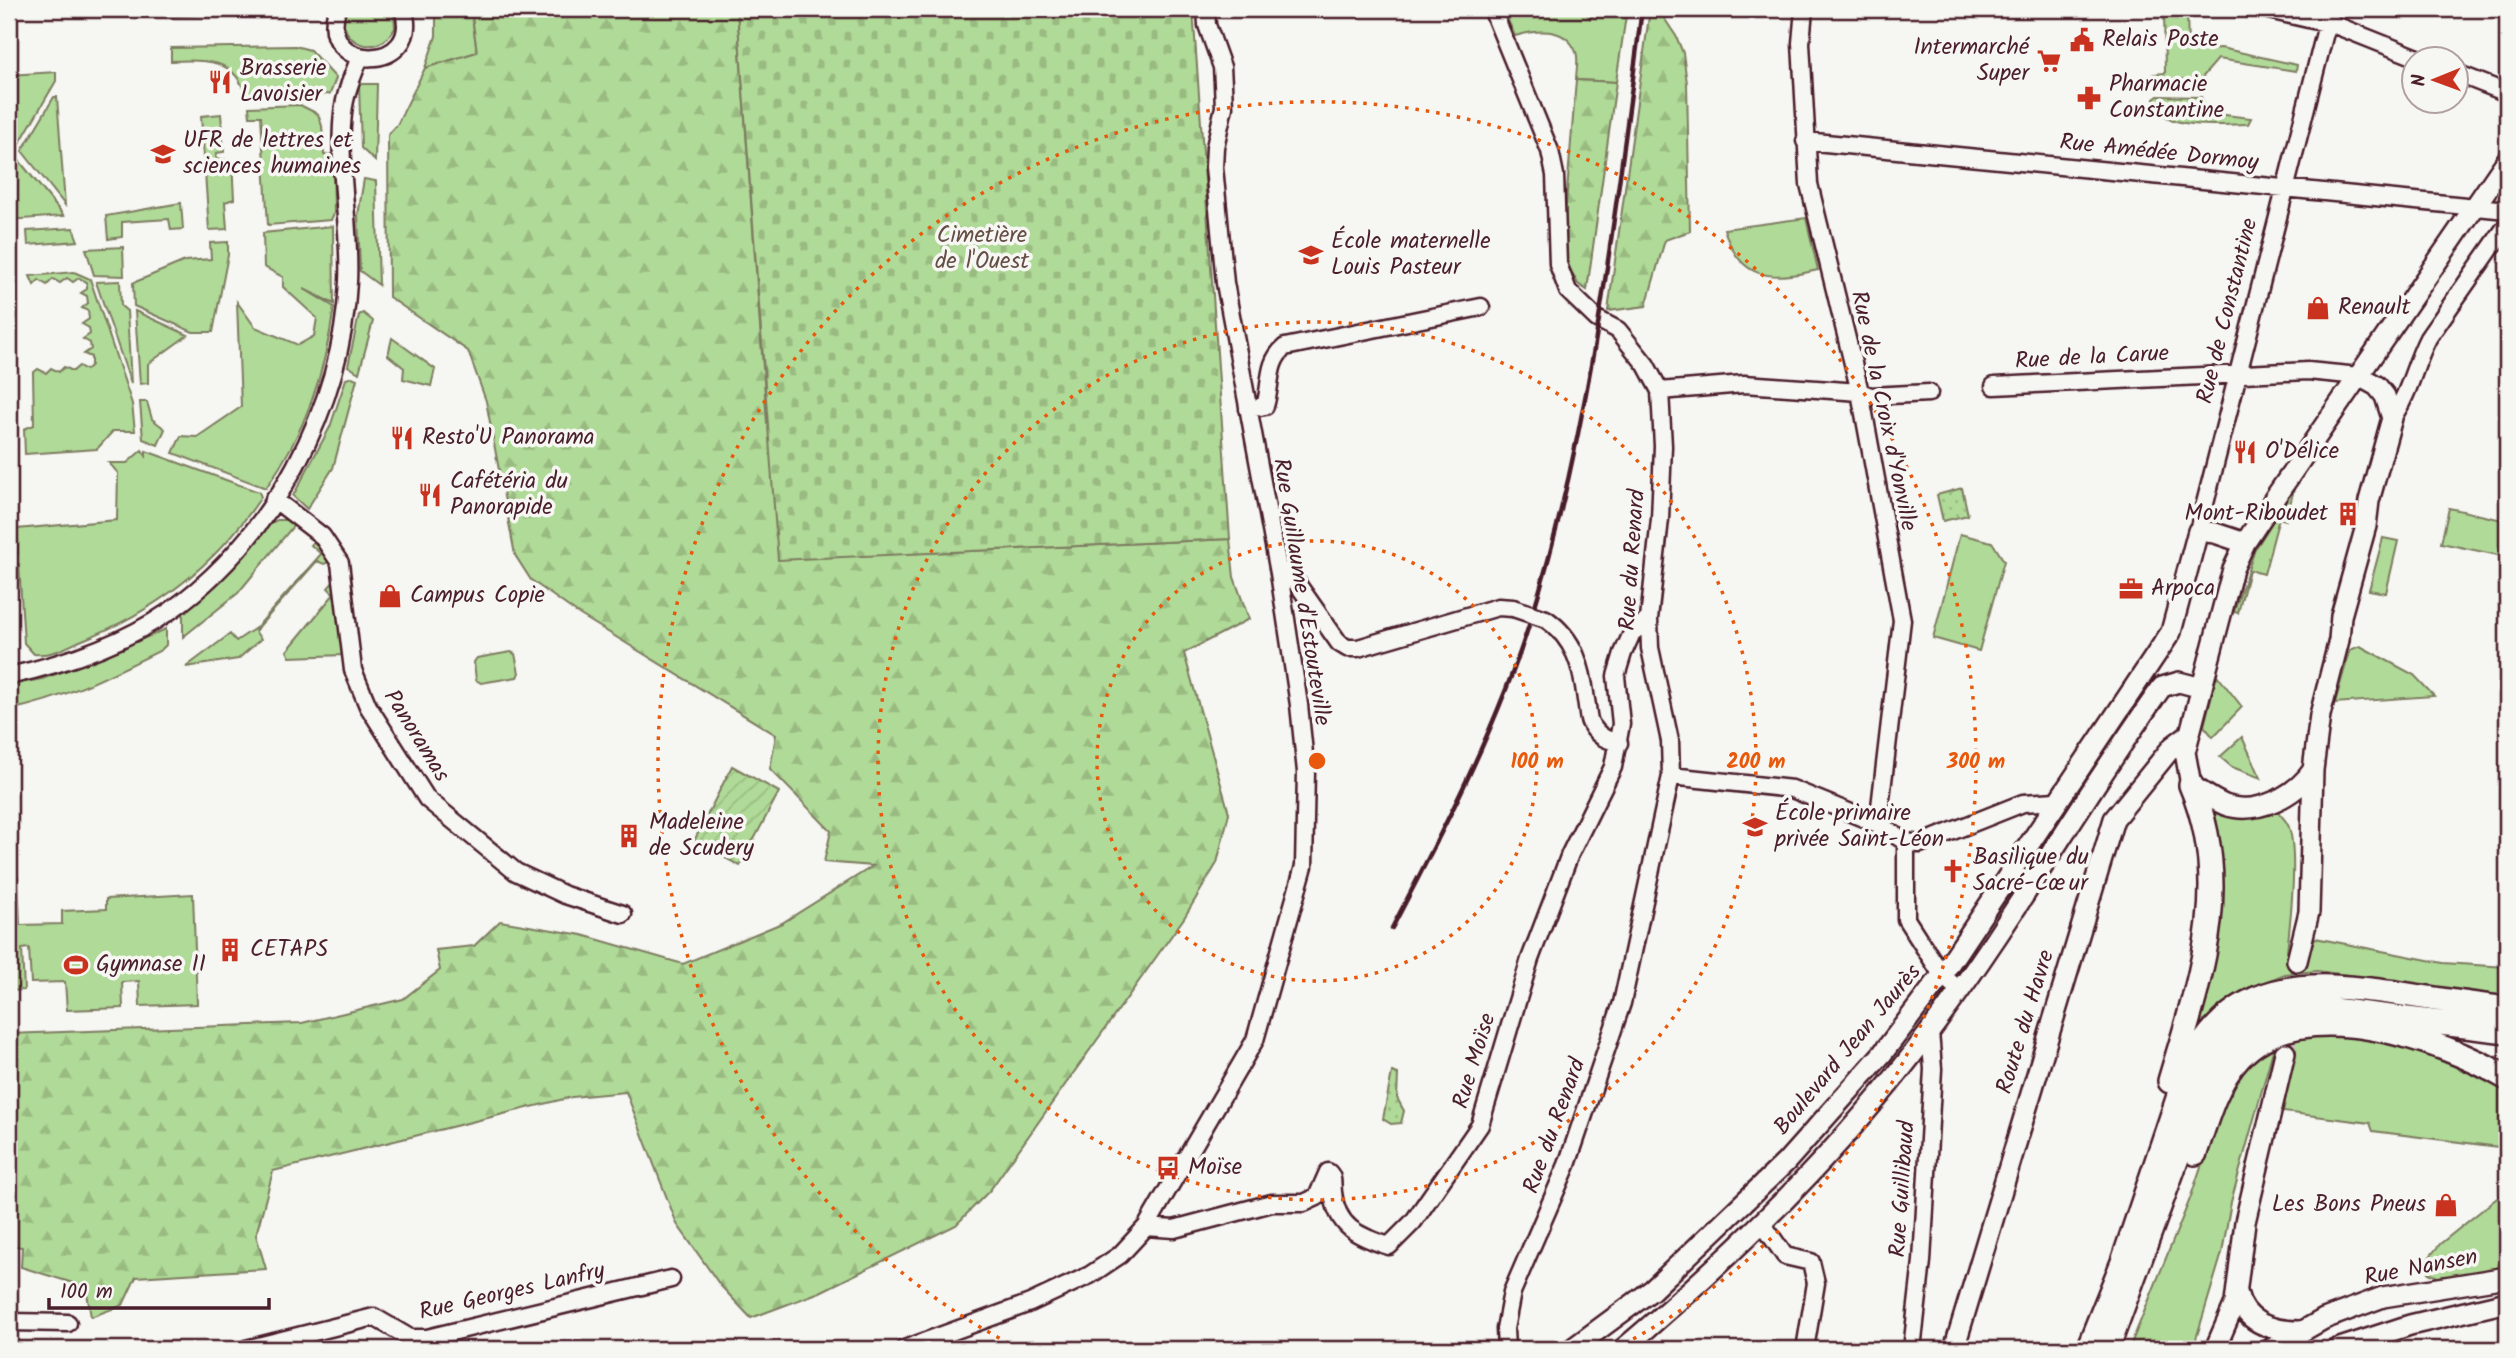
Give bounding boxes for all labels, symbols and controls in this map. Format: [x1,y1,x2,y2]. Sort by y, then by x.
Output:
place label: Relais Poste [2102,22,2219,58]
public building icon: Relais Poste [2068,26,2096,54]
place label: Intermarché Super [1913,30,2030,92]
north arrow [2400,46,2470,116]
supermarket icon: Intermarché Super [2035,47,2063,75]
place label: Brasserie Lavoisier [240,51,326,113]
place label: Pharmacie Constantine [2109,67,2224,129]
restaurant icon: Brasserie Lavoisier [206,68,234,96]
text: N [2405,74,2435,87]
pharmacy icon: Pharmacie Constantine [2075,84,2103,112]
place label: UFR de lettres et sciences humaines [183,123,361,185]
street label: Rue Amédée Dormoy [2058,125,2261,181]
school or university icon: UFR de lettres et sciences humaines [149,140,177,168]
street label: Rue de Constantine [2188,214,2268,408]
park label: Cimetière de l'Ouest [935,218,1030,280]
place label: École maternelle Louis Pasteur [1331,224,1491,286]
school or university icon: École maternelle Louis Pasteur [1297,241,1325,269]
street label: Rue de la Croix d'Yonville [1840,288,1926,534]
place label: Renault [2338,290,2412,326]
shop icon: Renault [2304,294,2332,322]
street label: Rue de la Carue [2014,336,2170,380]
place label: Resto'U Panorama [422,420,595,456]
restaurant icon: Resto'U Panorama [388,424,416,452]
place label: O'Délice [2265,434,2339,470]
restaurant icon: O'Délice [2231,438,2259,466]
street label: Rue Guillaume d'Estouteville [1262,456,1340,728]
place label: Cafétéria du Panorapide [450,464,568,526]
restaurant icon: Cafétéria du Panorapide [416,481,444,509]
street label: Rue du Renard [1610,488,1656,632]
place label: Mont-Riboudet [2185,496,2329,532]
building icon: Mont-Riboudet [2334,500,2362,528]
place label: Arpoca [2151,571,2215,607]
office icon: Arpoca [2117,575,2145,603]
place label: Campus Copie [410,578,545,614]
shop icon: Campus Copie [376,582,404,610]
street label: Panoramas [373,683,459,789]
text: 100 m [1510,746,1564,779]
text: 200 m [1726,746,1786,779]
text: 300 m [1946,746,2005,779]
centre of rings [1305,749,1329,773]
place label: École primaire privée Saint-Léon [1774,796,1944,858]
place label: Madeleine de Scudery [649,805,754,867]
school or university icon: École primaire privée Saint-Léon [1741,813,1769,841]
building icon: Madeleine de Scudery [615,822,643,850]
place label: Basilique du Sacré-Cœur [1973,840,2089,902]
church icon: Basilique du Sacré-Cœur [1939,857,1967,885]
place label: CETAPS [250,932,328,968]
building icon: CETAPS [216,936,244,964]
street label: Route du Havre [1987,945,2065,1099]
place label: Gymnase II [96,947,206,983]
sports icon: Gymnase II [62,951,90,979]
street label: Boulevard Jean Jaurès [1765,956,1931,1144]
street label: Rue Moïse [1443,1009,1507,1113]
street label: Rue du Renard [1514,1053,1596,1199]
street label: Rue Guillibaud [1880,1119,1926,1258]
place label: Moïse [1188,1150,1242,1186]
bus stop icon: Moïse [1154,1154,1182,1182]
place label: Les Bons Pneus [2272,1187,2426,1223]
shop icon: Les Bons Pneus [2432,1191,2460,1219]
street label: Rue Nansen [2361,1239,2481,1297]
street label: Rue Georges Lanfry [416,1253,609,1331]
scale bar [49,1267,270,1311]
text: 100 m [60,1276,113,1309]

